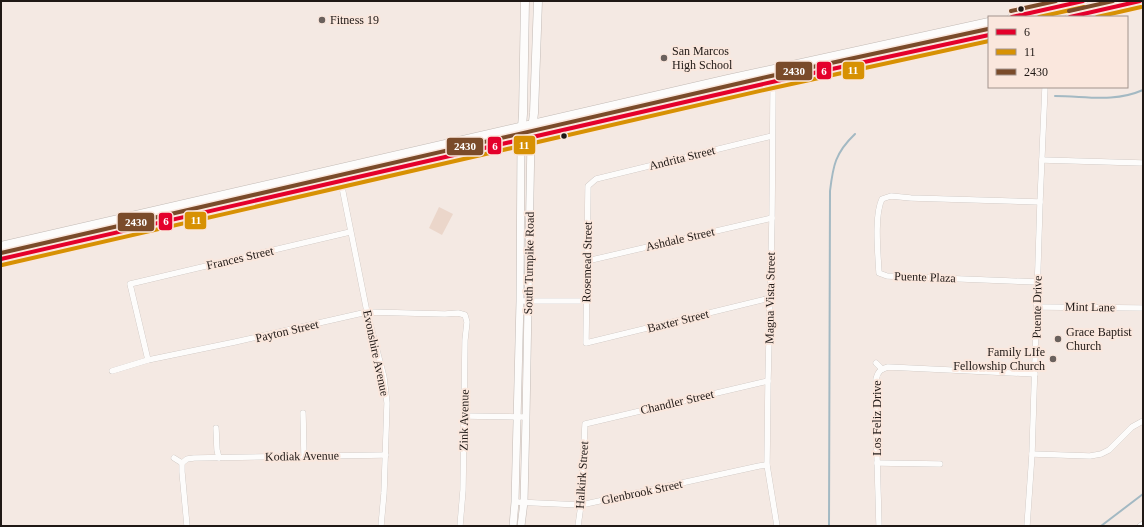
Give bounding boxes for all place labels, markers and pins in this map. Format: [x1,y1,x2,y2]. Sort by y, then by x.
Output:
unlabelled marker [1016,4,1026,14]
place label: Fitness 19 [330,13,379,27]
marker: Fitness 19 [317,15,327,25]
place label: San Marcos High School [672,44,733,72]
marker: San Marcos High School [659,53,669,63]
unlabelled marker [559,131,569,141]
place label: Grace Baptist Church [1066,325,1132,353]
marker: Grace Baptist Church [1053,334,1063,344]
place label: Family LIfe Fellowship Church [953,345,1045,373]
marker: Family LIfe Fellowship Church [1048,354,1058,364]

